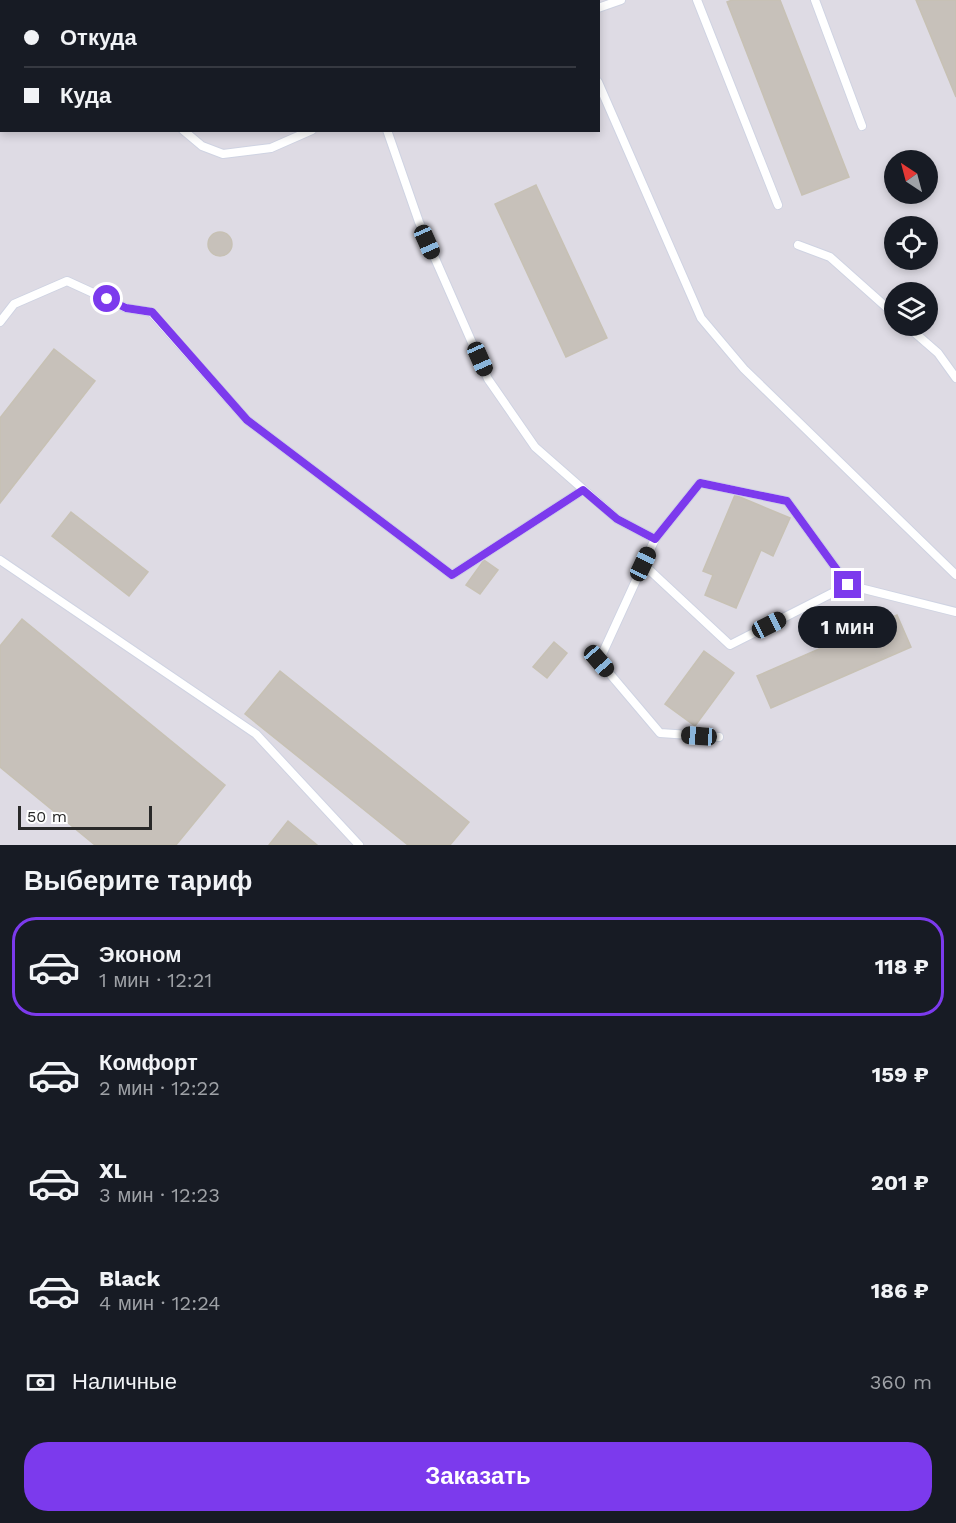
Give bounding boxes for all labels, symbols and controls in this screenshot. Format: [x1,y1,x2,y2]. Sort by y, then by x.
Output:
text: Откуда [60,25,137,50]
text: Куда [60,83,111,108]
north arrow [884,150,938,204]
map controls [884,150,938,336]
button: locate [884,216,938,270]
car [411,222,443,262]
button: layers [884,282,938,336]
route start [93,285,120,312]
car [464,339,496,379]
car [627,544,659,584]
route end [834,571,861,598]
callout: 1 мин [798,606,898,648]
car [749,609,789,641]
text: 1 мин [821,615,874,639]
car [580,642,618,680]
car [680,726,718,746]
scale bar [18,803,152,830]
text: 50 m [27,807,67,826]
text: Выберите тариф [24,865,252,897]
icon: car [27,940,81,994]
text: Эконом [99,942,182,967]
text: 118 ₽ [875,954,929,979]
text: 1 мин · 12:21 [99,968,212,992]
icon: car [27,1048,81,1102]
text: Комфорт [99,1050,198,1075]
text: 159 ₽ [872,1062,929,1087]
text: 2 мин · 12:22 [99,1076,220,1100]
icon: car [27,1156,81,1210]
text: XL [99,1158,127,1183]
text: 201 ₽ [871,1170,929,1195]
text: 3 мин · 12:23 [99,1183,220,1207]
icon: car [27,1264,81,1318]
text: Black [99,1266,160,1291]
text: 186 ₽ [871,1278,929,1303]
text: 4 мин · 12:24 [99,1291,220,1315]
icon: cash [24,1366,57,1399]
text: Наличные [72,1369,177,1394]
text: 360 m [870,1370,932,1394]
button: Заказать [24,1442,932,1511]

